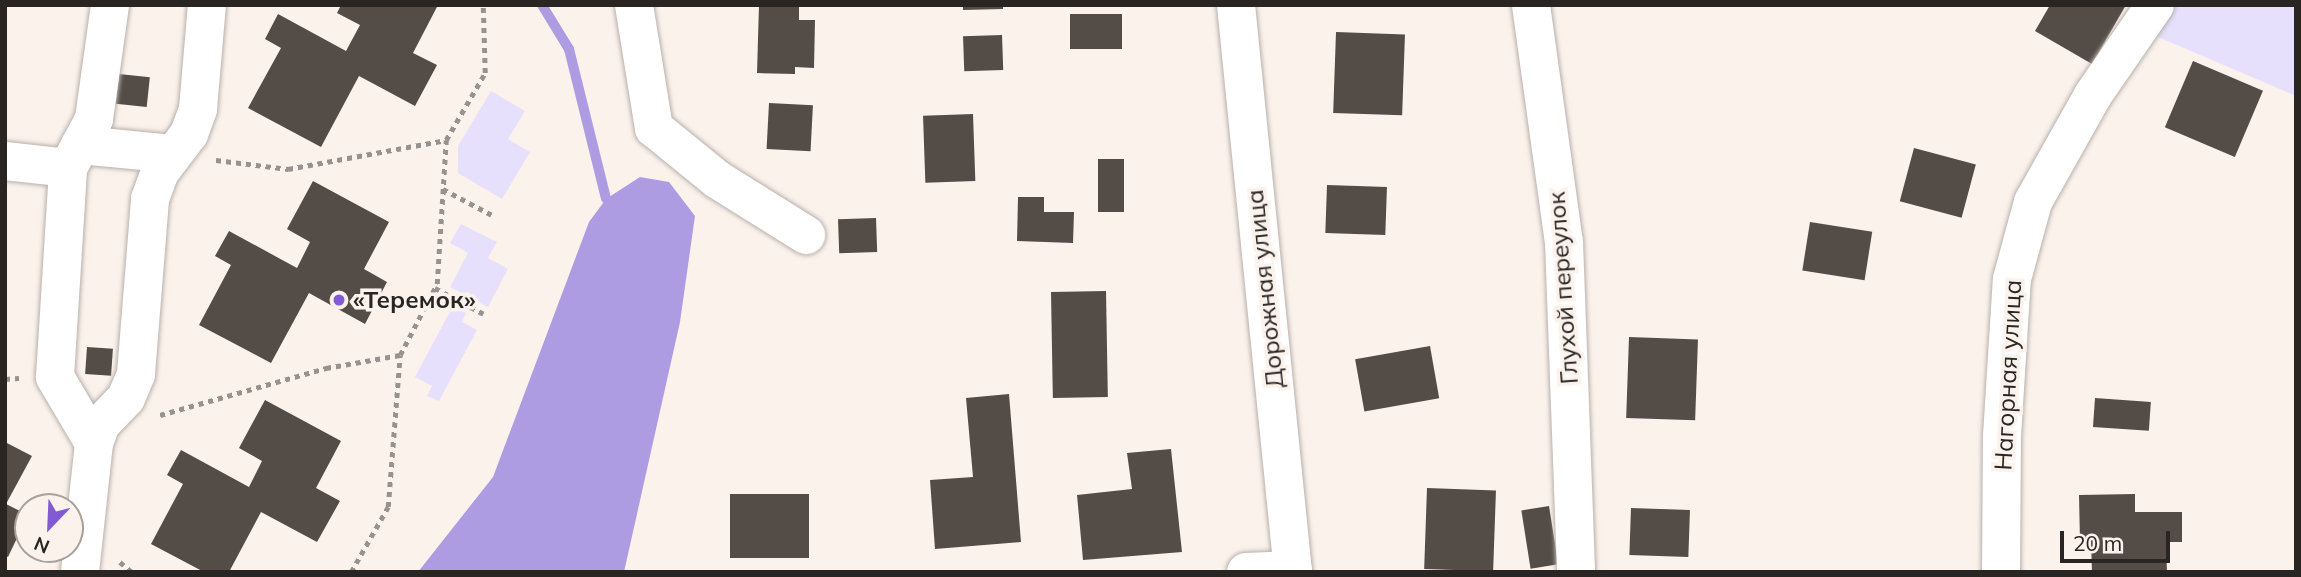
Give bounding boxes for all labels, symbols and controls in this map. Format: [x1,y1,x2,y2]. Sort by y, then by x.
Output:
street label: Дорожная улица [1240,188,1290,390]
street label: Глухой переулок [1542,191,1584,385]
street label: Нагорная улица [1989,279,2027,471]
place label: «Теремок» [353,286,476,314]
marker: «Теремок» [331,292,347,308]
north arrow [14,493,84,563]
scale bar [2063,518,2173,562]
text: 20 m [2073,530,2122,556]
text: N [30,532,53,559]

